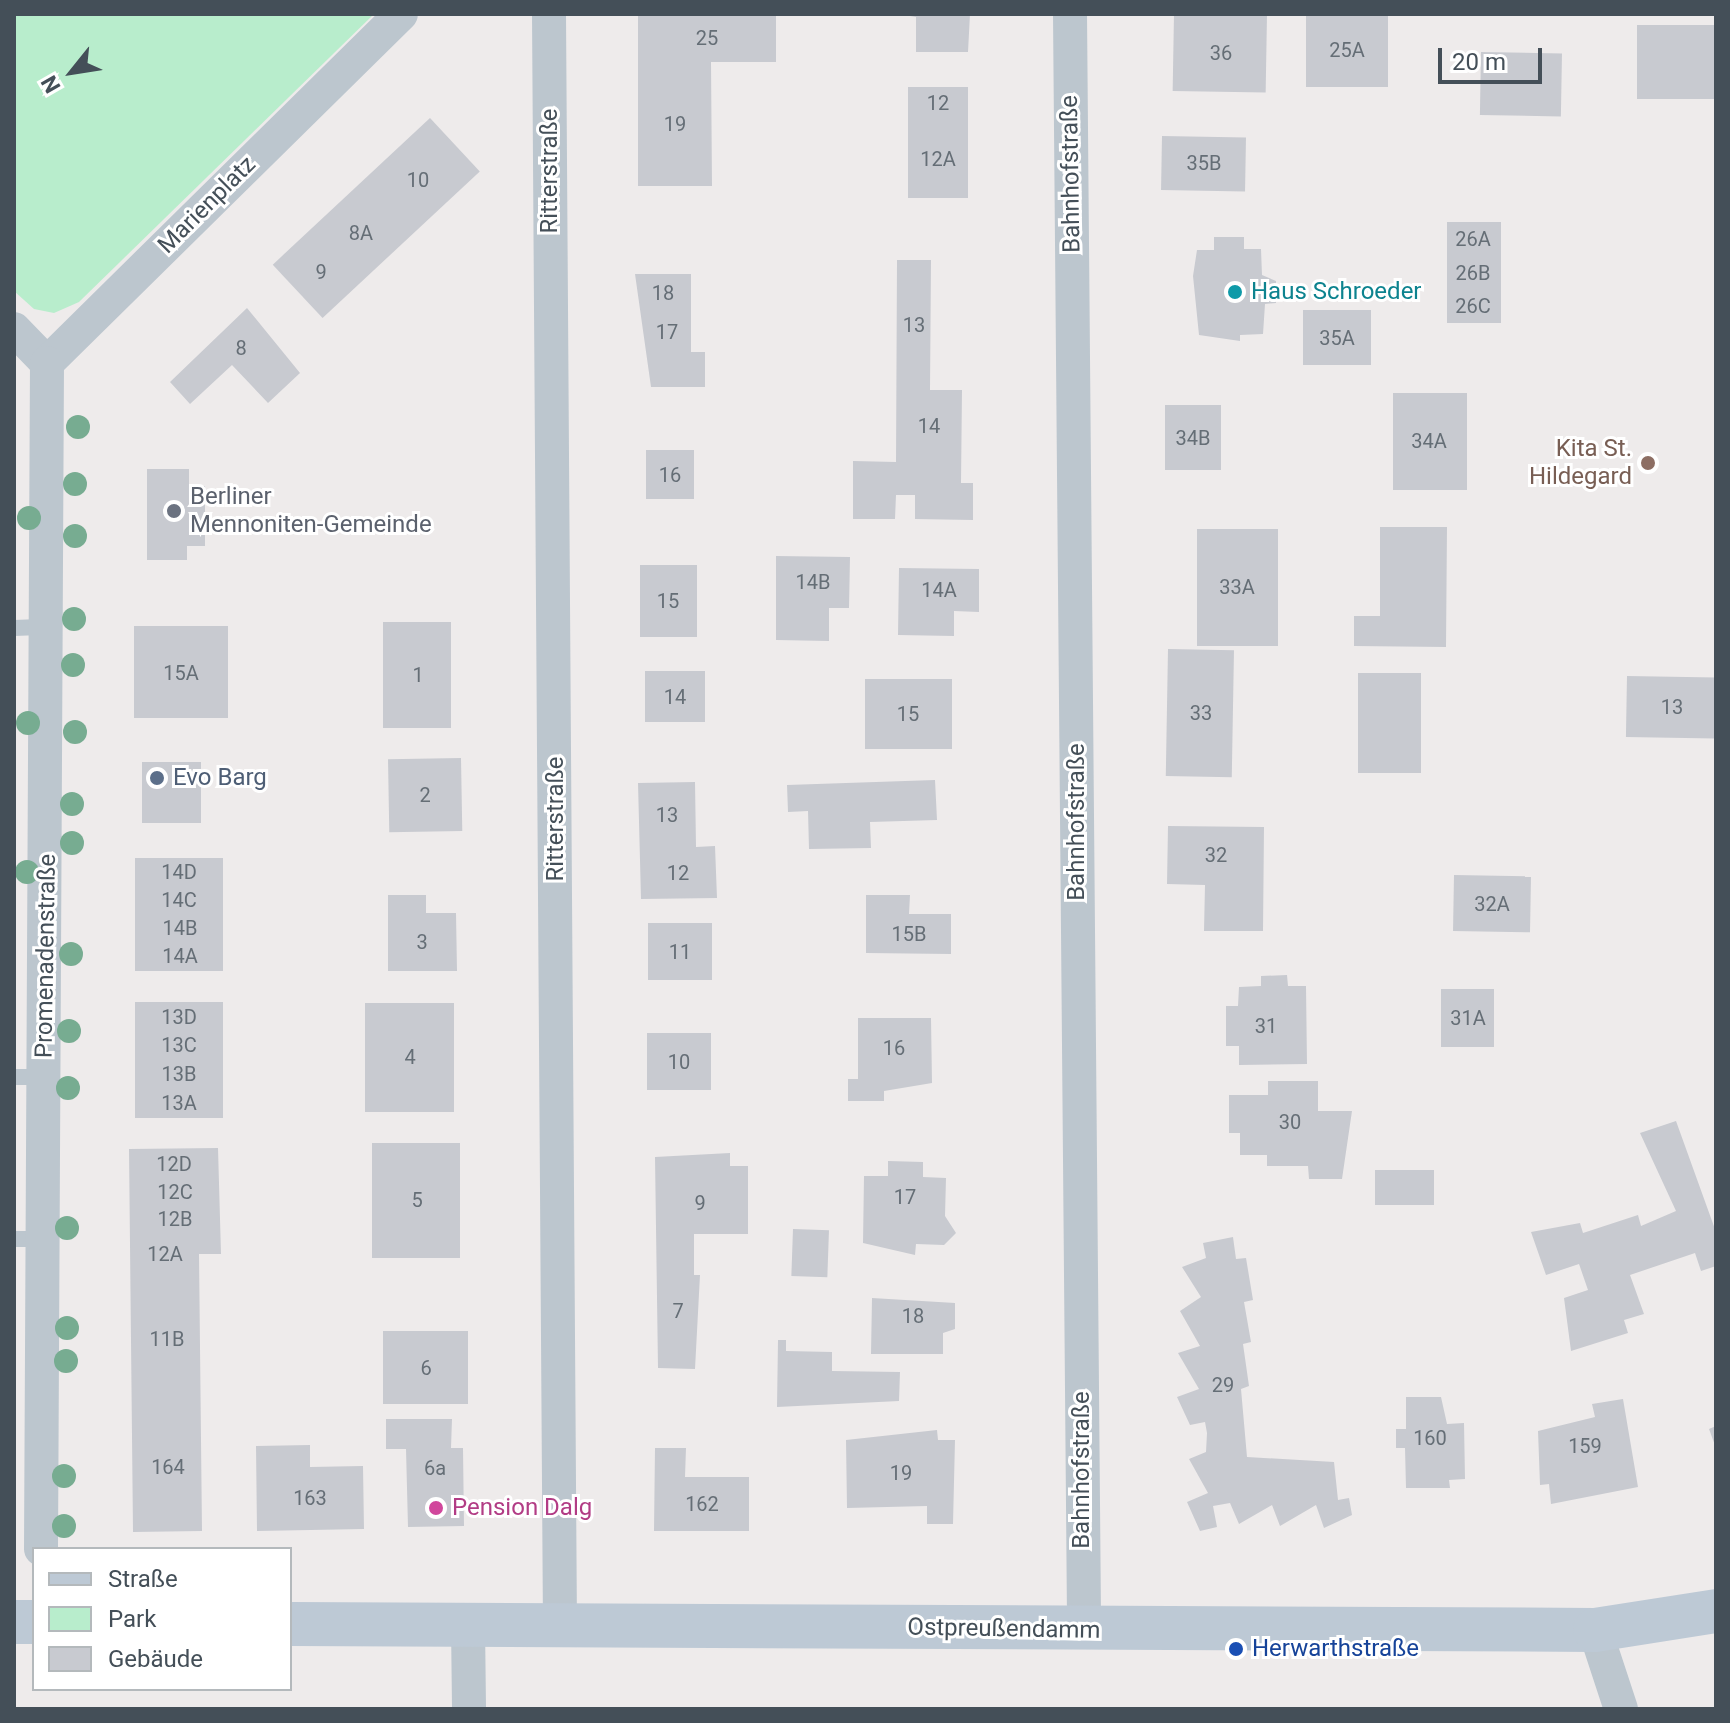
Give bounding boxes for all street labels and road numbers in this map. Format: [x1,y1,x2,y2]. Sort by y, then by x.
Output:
street label: Bahnhofstraße [1055,95,1087,253]
street label: Ritterstraße [536,108,564,234]
street label: Marienplatz [152,150,262,260]
street label: Bahnhofstraße [1063,743,1091,901]
street label: Ritterstraße [542,756,570,882]
street label: Promenadenstraße [30,854,62,1058]
street label: Bahnhofstraße [1068,1391,1096,1549]
street label: Ostpreußendamm [907,1613,1101,1645]

